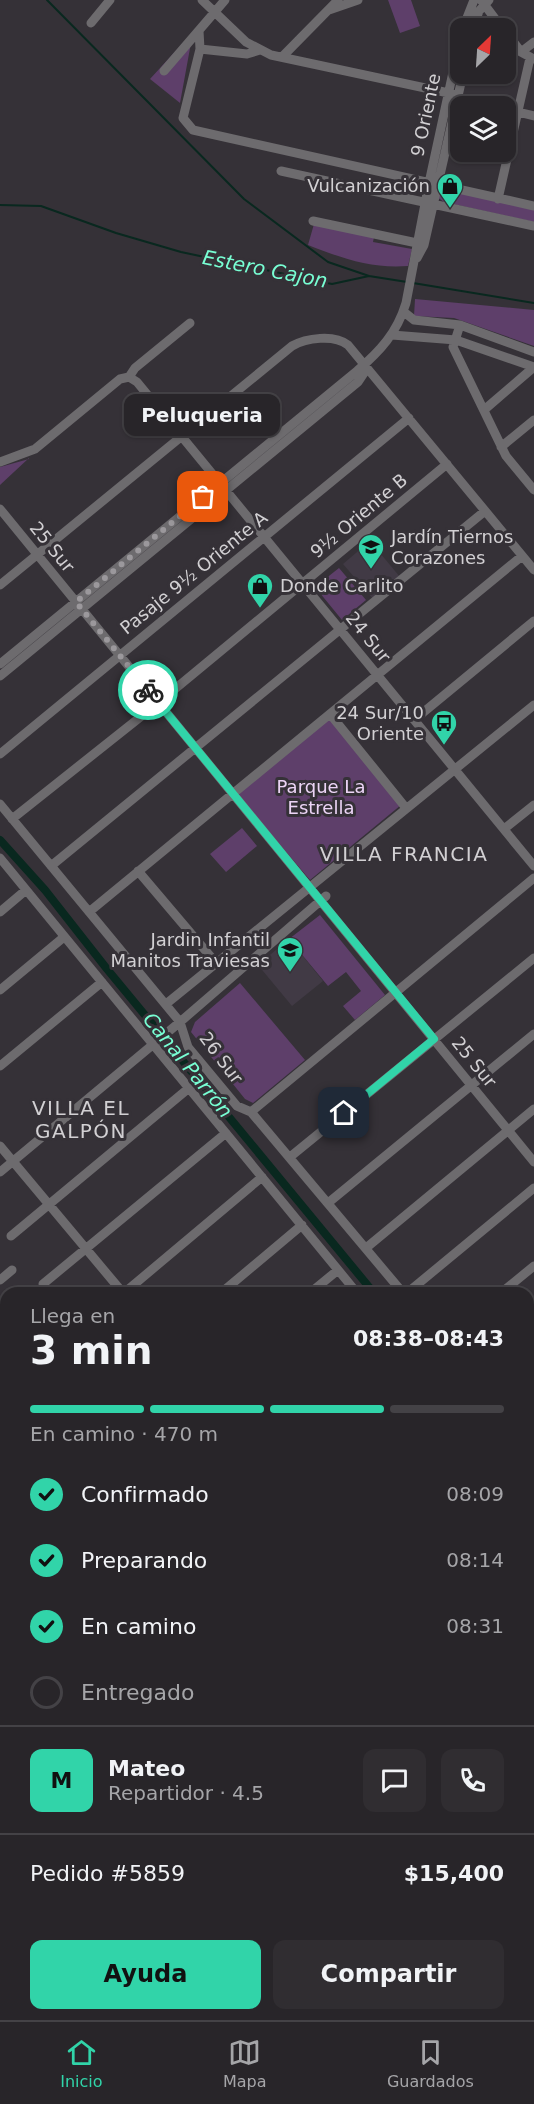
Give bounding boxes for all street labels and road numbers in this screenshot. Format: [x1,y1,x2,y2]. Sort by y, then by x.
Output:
street label: 9 Oriente [406,71,445,158]
street label: 9½ Oriente B [306,469,411,562]
street label: Pasaje 9½ Oriente A [116,506,272,638]
street label: 25 Sur [26,517,79,577]
street label: 24 Sur [342,607,395,667]
street label: 26 Sur [195,1028,248,1088]
street label: 25 Sur [448,1032,501,1092]

